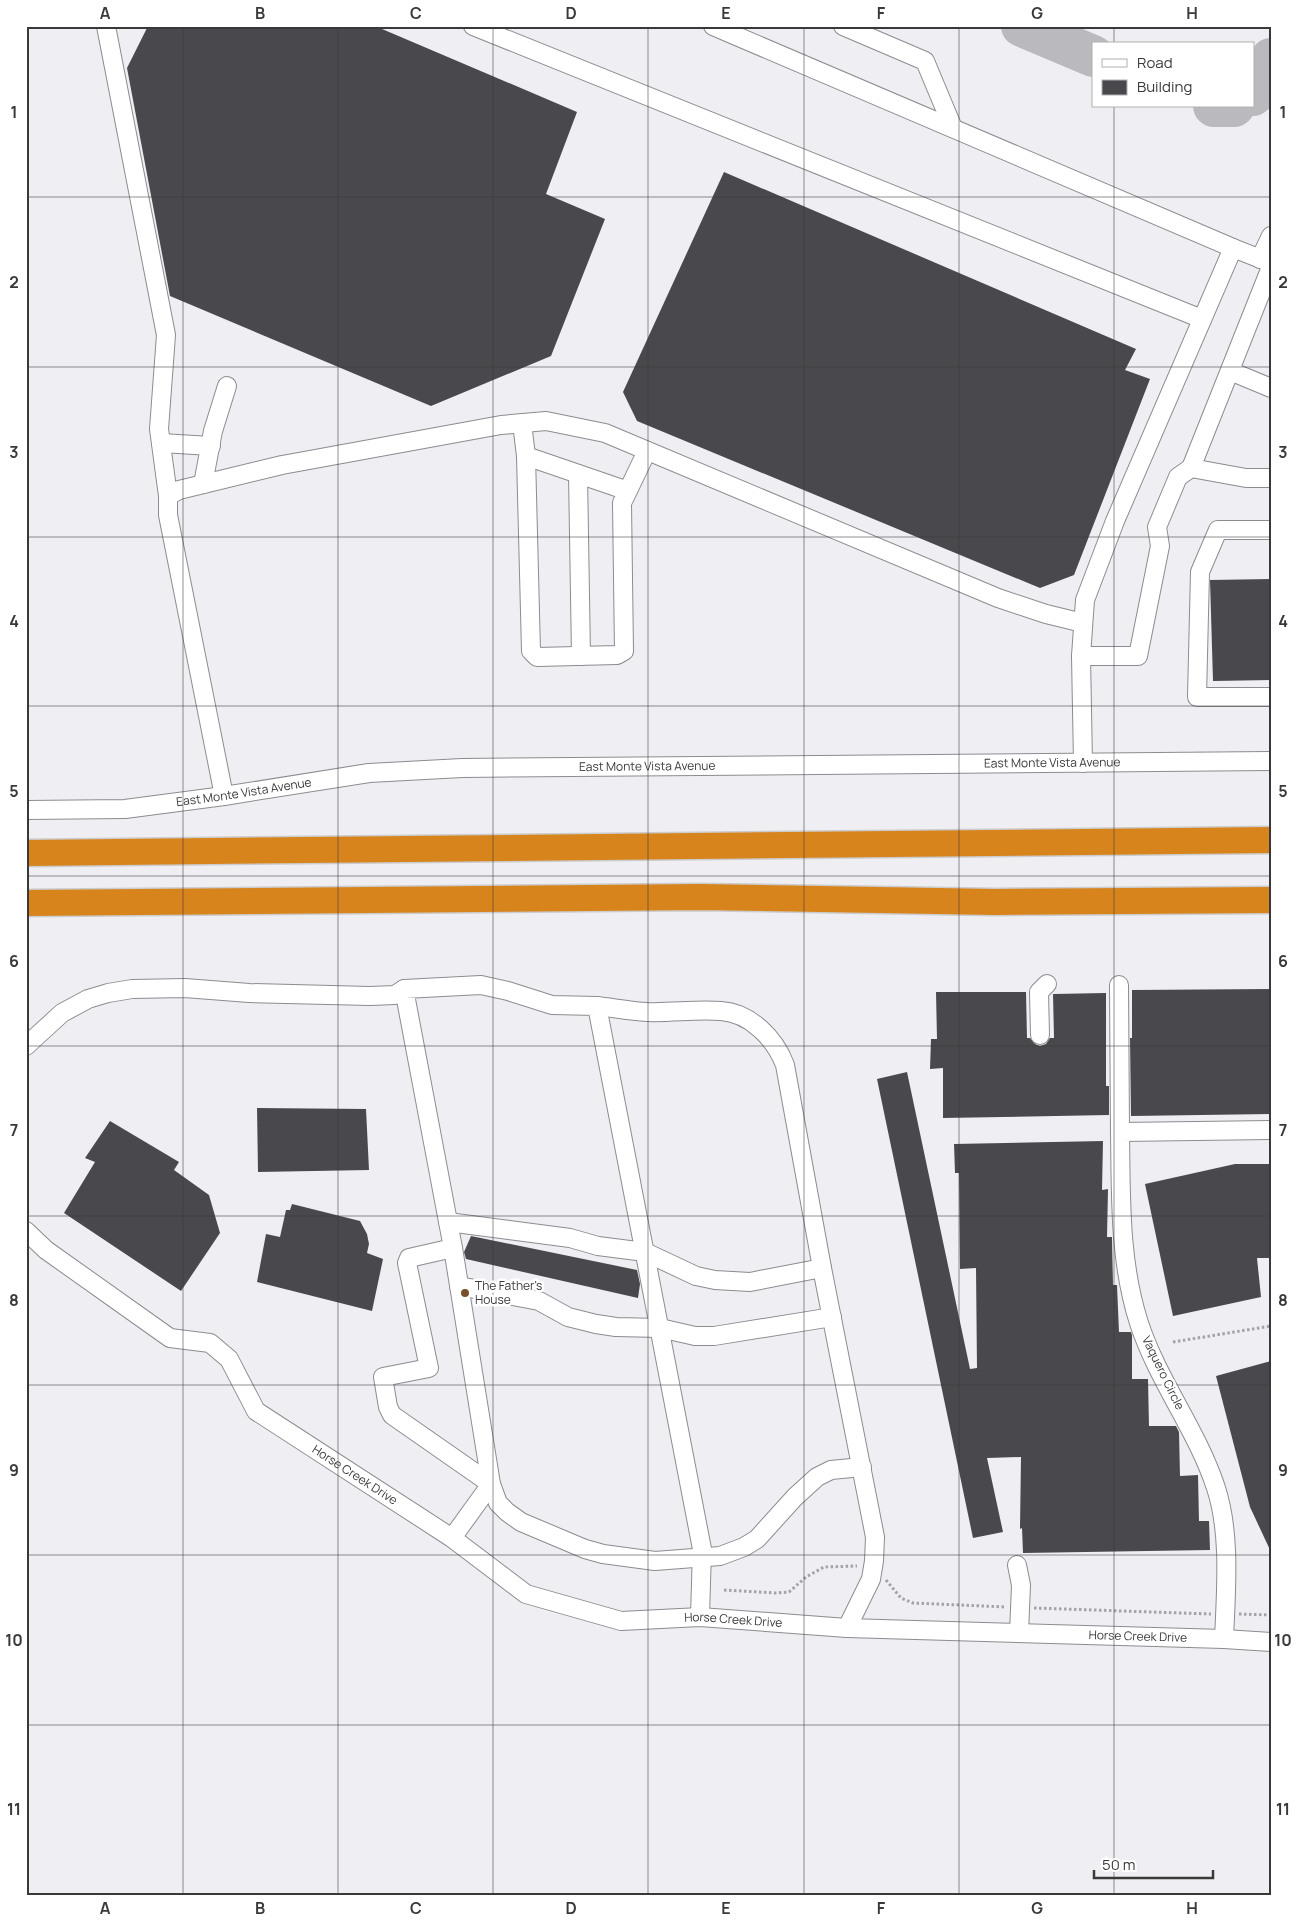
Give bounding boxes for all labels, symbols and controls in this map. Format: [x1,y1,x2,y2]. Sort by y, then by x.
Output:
text: A [100,2,111,24]
text: B [255,2,265,24]
text: C [410,2,422,24]
text: D [565,2,577,24]
text: E [721,2,731,24]
text: F [877,2,886,24]
text: G [1031,2,1043,24]
text: H [1186,2,1198,24]
legend [1092,42,1254,108]
text: Road [1137,52,1173,73]
text: Building [1137,76,1192,97]
text: 1 [10,101,18,123]
text: 1 [1279,101,1287,123]
text: 2 [9,271,19,293]
text: 2 [1278,271,1288,293]
text: 3 [9,441,19,463]
text: 3 [1278,441,1288,463]
text: 4 [9,610,19,632]
text: 4 [1278,610,1288,632]
street label: East Monte Vista Avenue [984,753,1121,771]
street label: East Monte Vista Avenue [579,757,716,775]
street label: East Monte Vista Avenue [175,773,313,810]
text: 5 [9,780,19,802]
text: 5 [1278,780,1288,802]
text: 6 [9,950,19,972]
text: 6 [1278,950,1288,972]
text: 7 [10,1119,18,1141]
text: 7 [1279,1119,1287,1141]
place label: The Father's House [475,1277,542,1308]
marker: The Father's House [459,1287,471,1299]
text: 8 [9,1289,19,1311]
text: 8 [1278,1289,1288,1311]
street label: Vaquero Circle [1138,1333,1189,1413]
street label: Horse Creek Drive [309,1441,401,1508]
text: 9 [9,1459,19,1481]
text: 9 [1278,1459,1288,1481]
street label: Horse Creek Drive [684,1608,783,1631]
street label: Horse Creek Drive [1088,1626,1187,1646]
text: 10 [5,1629,23,1651]
text: 10 [1274,1629,1292,1651]
text: 11 [7,1798,21,1820]
text: 11 [1276,1798,1290,1820]
scale bar [1094,1847,1213,1879]
text: 50 m [1102,1854,1136,1875]
text: A [100,1897,111,1919]
text: B [255,1897,265,1919]
text: C [410,1897,422,1919]
text: D [565,1897,577,1919]
text: E [721,1897,731,1919]
text: F [877,1897,886,1919]
text: G [1031,1897,1043,1919]
text: H [1186,1897,1198,1919]

